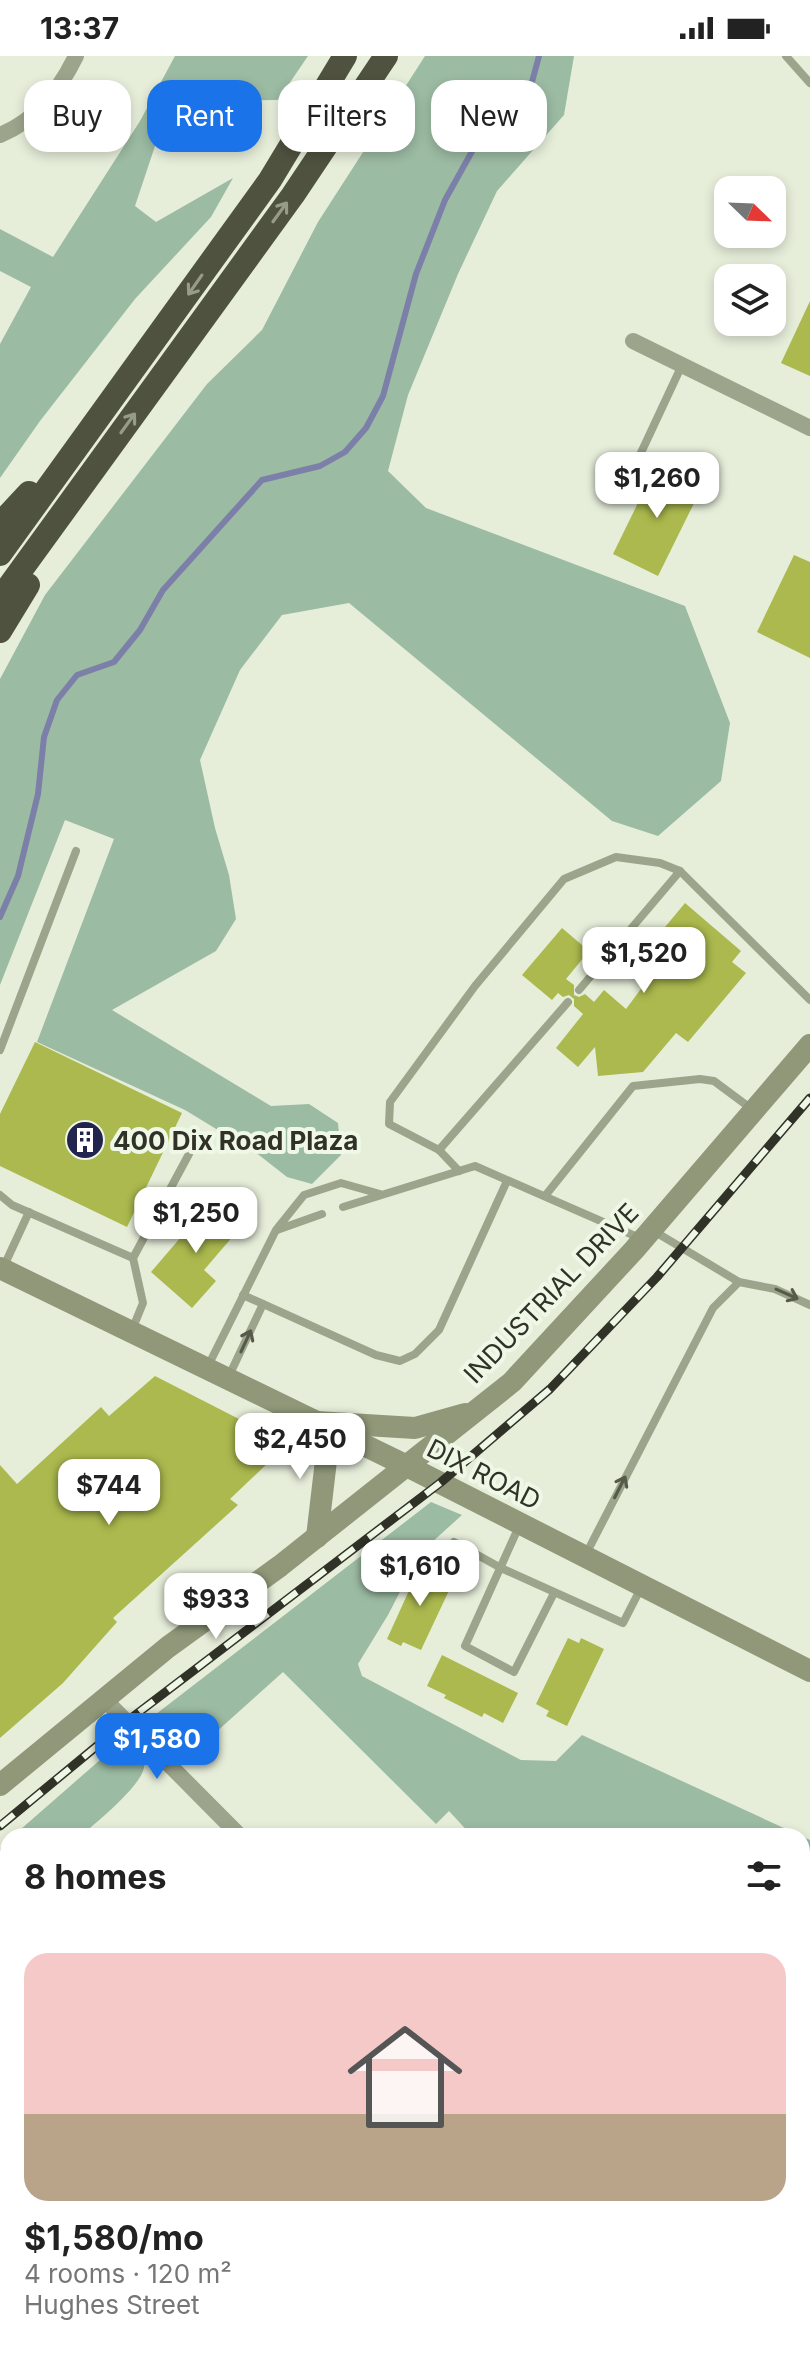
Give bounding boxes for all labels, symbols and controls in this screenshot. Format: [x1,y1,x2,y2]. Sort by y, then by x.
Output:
text: 13:37 [40,10,119,46]
chip: Buy [24,80,131,152]
chip: Rent [147,80,262,152]
chip: Filters [278,80,415,152]
chip: New [431,80,547,152]
north arrow [714,176,786,248]
map controls [714,176,786,336]
one-way arrow [272,202,289,224]
button: layers [714,264,786,336]
one-way arrow [187,274,203,296]
one-way arrow [119,413,136,434]
pin: $1,260 [592,452,722,520]
text: $1,260 [613,462,701,493]
pin: $1,520 [579,927,709,995]
text: $1,520 [600,937,688,968]
building icon: 400 Dix Road Plaza [64,1119,106,1161]
place label: 400 Dix Road Plaza [113,1125,358,1156]
pin: $1,250 [131,1187,261,1255]
text: $1,250 [152,1197,240,1228]
street label: INDUSTRIAL DRIVE [457,1197,645,1389]
one-way arrow [774,1288,799,1303]
one-way arrow [239,1330,254,1354]
pin: $2,450 [235,1413,365,1481]
text: $2,450 [253,1423,347,1454]
street label: DIX ROAD [422,1432,546,1516]
pin: $744 [62,1459,156,1527]
text: $744 [76,1469,142,1500]
one-way arrow [613,1476,628,1500]
pin: $1,610 [355,1540,485,1608]
text: $1,610 [379,1550,461,1581]
pin: $933 [169,1573,263,1641]
text: $933 [182,1583,250,1614]
pin: $1,580 [92,1713,222,1781]
text: $1,580 [113,1723,201,1754]
icon: filters [742,1854,786,1898]
text: 8 homes [24,1856,167,1897]
icon: home [333,2005,477,2149]
text: $1,580/mo [24,2217,204,2258]
text: 4 rooms · 120 m² [24,2258,232,2289]
text: Hughes Street [24,2289,200,2320]

